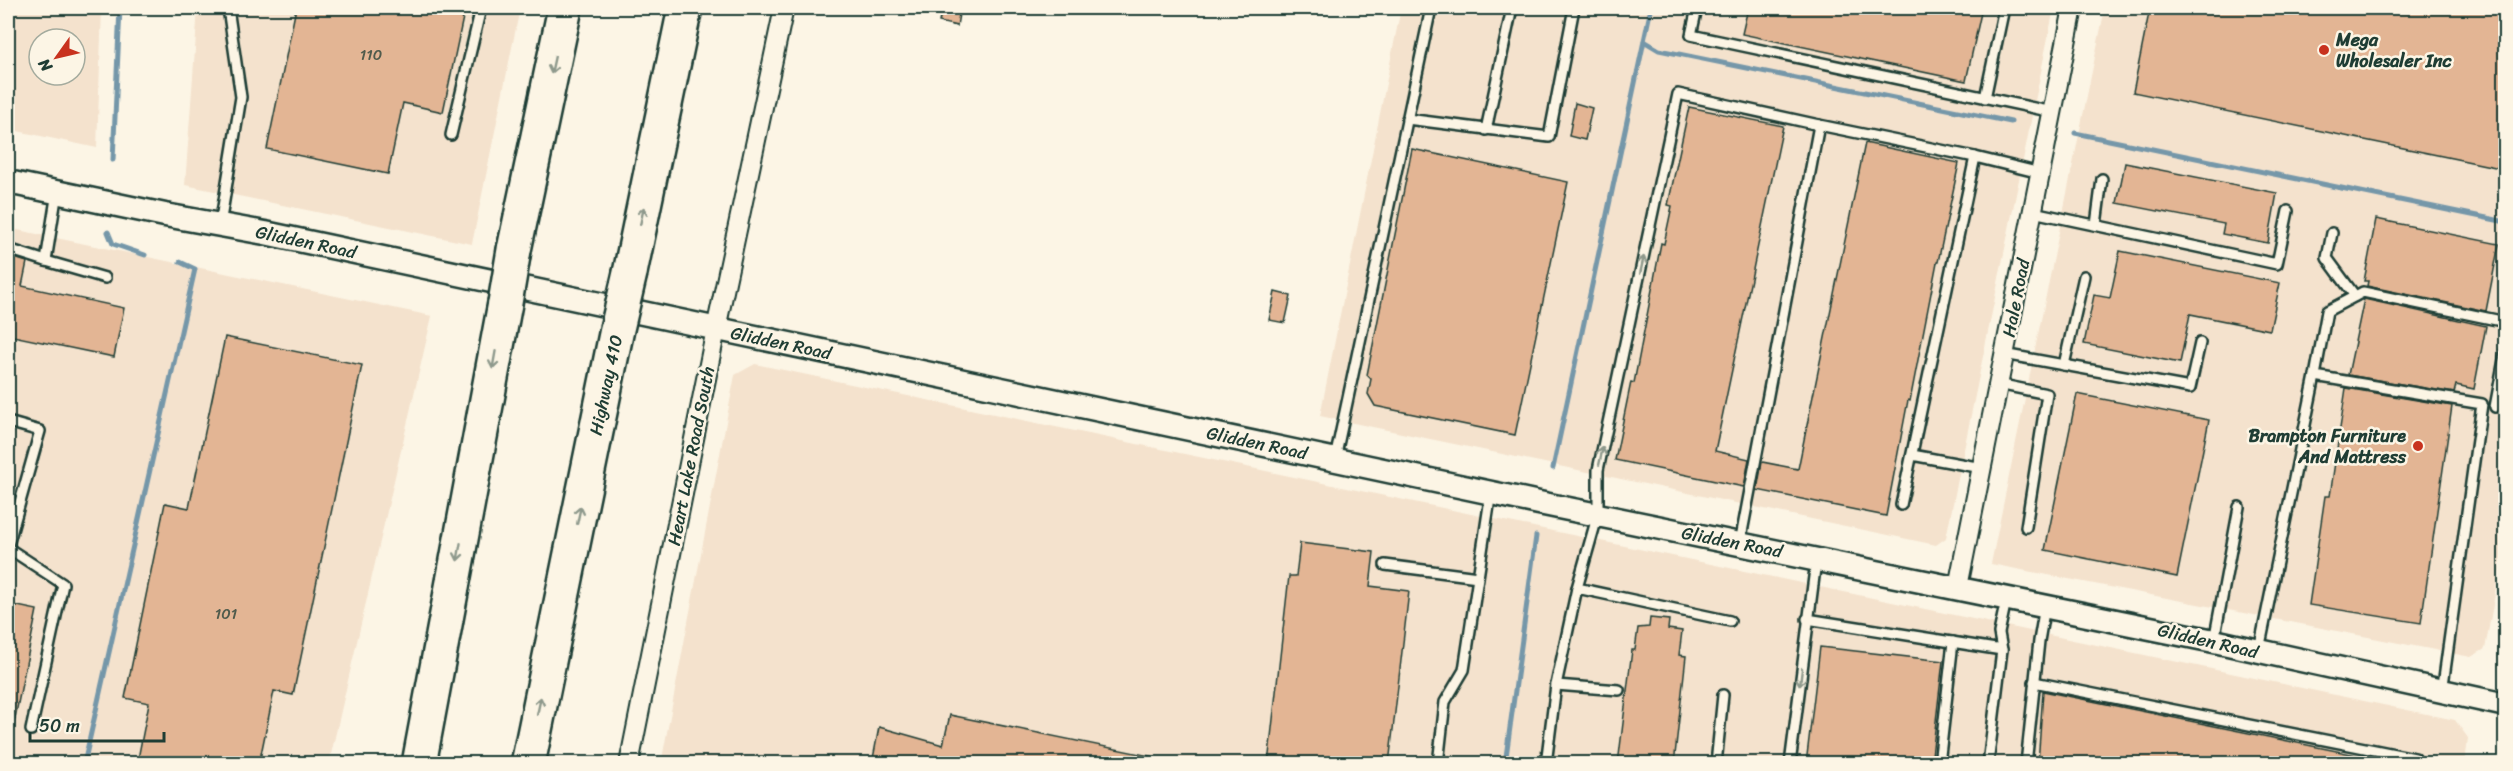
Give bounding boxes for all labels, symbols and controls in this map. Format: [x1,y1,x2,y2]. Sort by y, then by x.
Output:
place label: Mega Wholesaler Inc [2335,24,2453,77]
north arrow [27,27,87,87]
house number: 110 [360,42,382,68]
marker: Mega Wholesaler Inc [2317,43,2331,57]
text: N [29,52,61,79]
one-way arrow [547,54,558,74]
one-way arrow [637,207,648,226]
street label: Glidden Road [253,216,361,269]
street label: Hale Road [1993,255,2040,340]
one-way arrow [1636,256,1648,275]
street label: Glidden Road [728,317,836,370]
street label: Highway 410 [580,332,632,438]
one-way arrow [488,350,499,370]
street label: Heart Lake Road South [658,363,724,549]
street label: Glidden Road [1204,417,1312,470]
place label: Brampton Furniture And Mattress [2248,420,2407,473]
marker: Brampton Furniture And Mattress [2411,439,2425,453]
one-way arrow [1596,447,1607,466]
one-way arrow [574,506,585,525]
street label: Glidden Road [1679,517,1787,568]
one-way arrow [453,542,464,561]
house number: 101 [215,601,237,627]
street label: Glidden Road [2155,614,2263,668]
one-way arrow [1795,667,1806,687]
one-way arrow [534,697,546,716]
scale bar [30,705,164,743]
text: 50 m [39,710,80,742]

